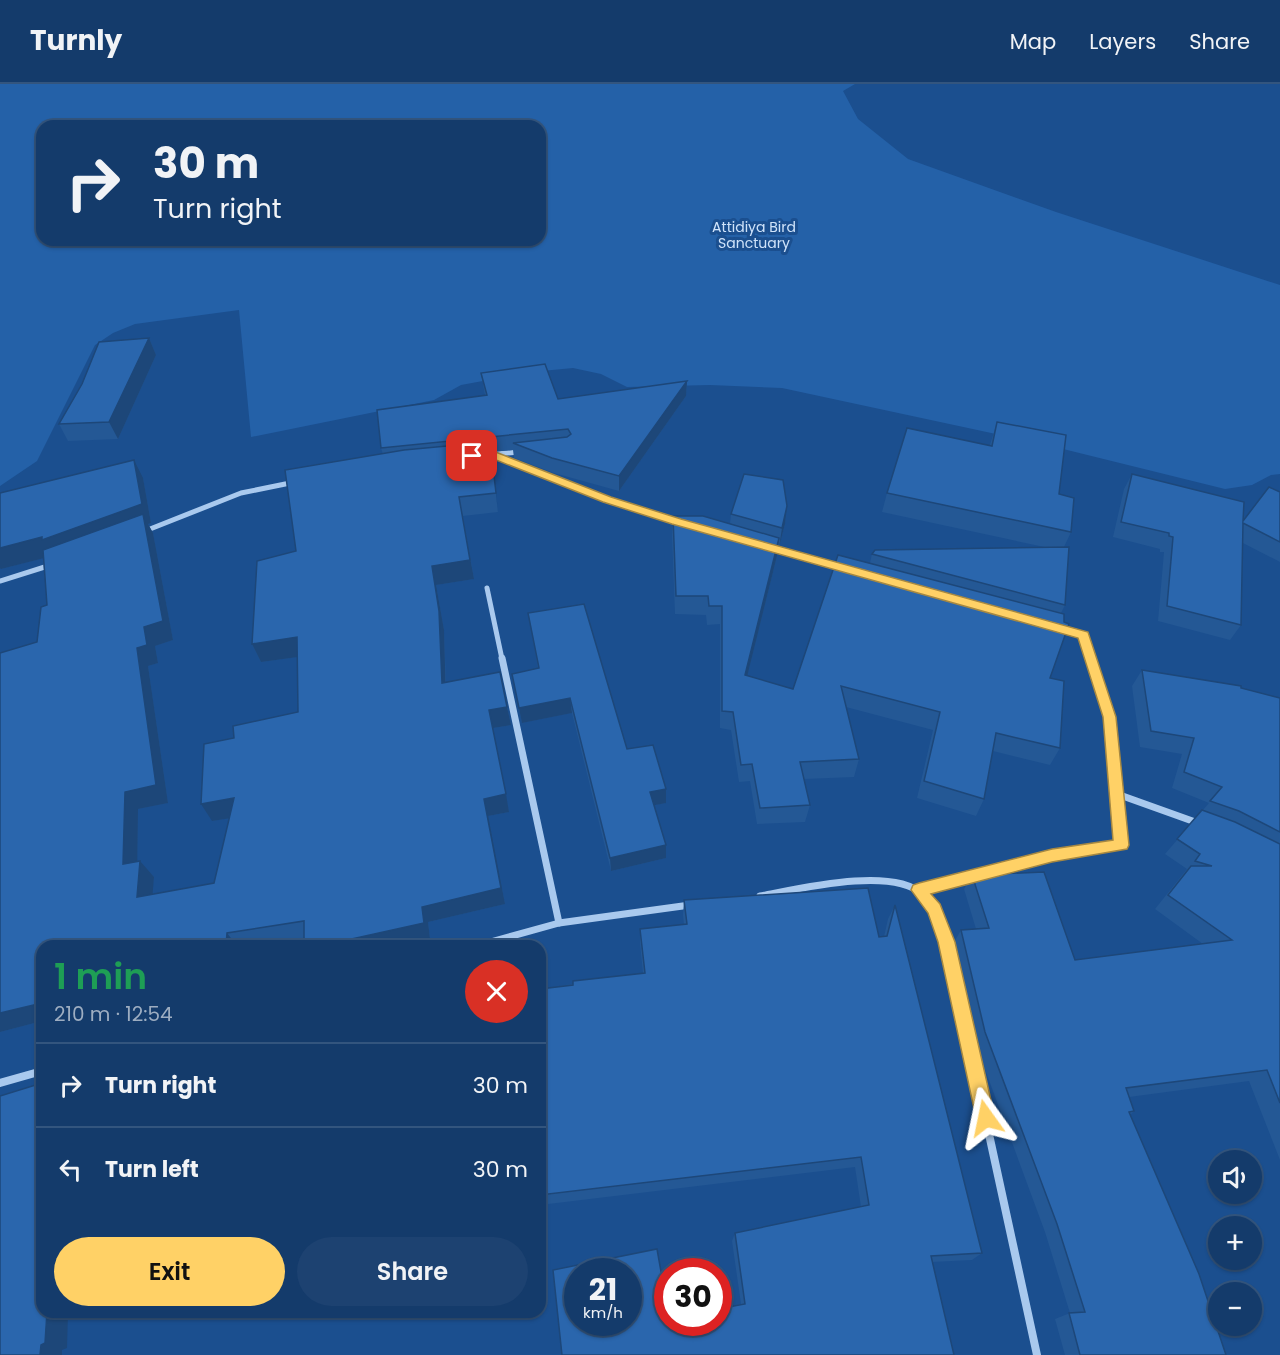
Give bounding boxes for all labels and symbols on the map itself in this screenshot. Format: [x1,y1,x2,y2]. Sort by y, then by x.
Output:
park label: Attidiya Bird Sanctuary [712,217,796,253]
pin [446,430,497,481]
position arrow [954,1086,1018,1150]
speed limit sign: 30 [654,1258,732,1336]

